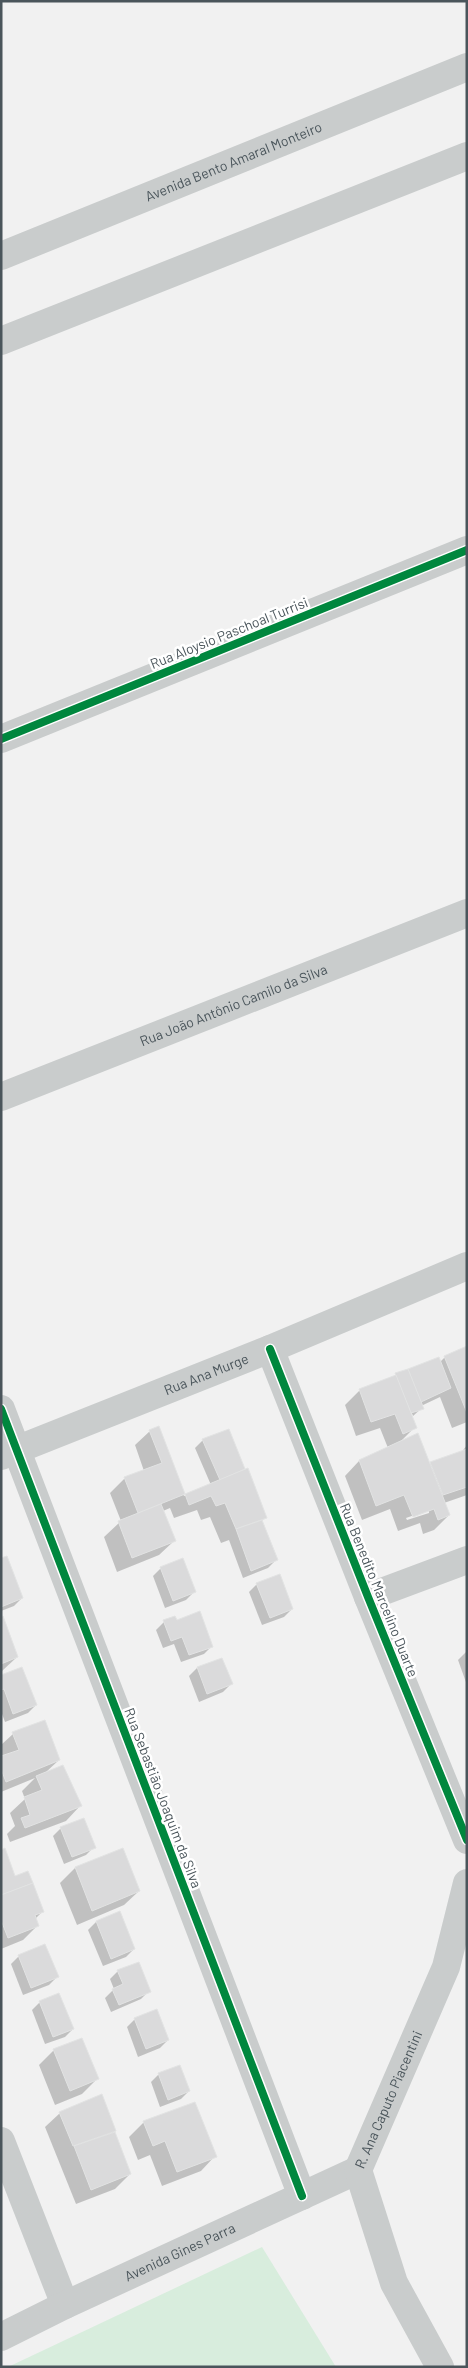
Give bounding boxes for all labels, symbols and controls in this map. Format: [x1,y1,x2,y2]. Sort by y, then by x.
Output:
street label: Avenida Bento Amaral Monteiro [143,118,324,205]
street label: Rua Aloysio Paschoal Turrisi [148,593,310,672]
street label: Rua João Antônio Camilo da Silva [137,960,329,1049]
street label: Rua Ana Murge [161,1349,251,1398]
street label: Rua Benedito Marcelino Duarte [337,1500,422,1679]
street label: Rua Sebastião Joaquim da Silva [121,1705,206,1890]
street label: R. Ana Caputo Piacentini [351,2028,425,2171]
street label: Avenida Gines Parra [122,2219,238,2284]

